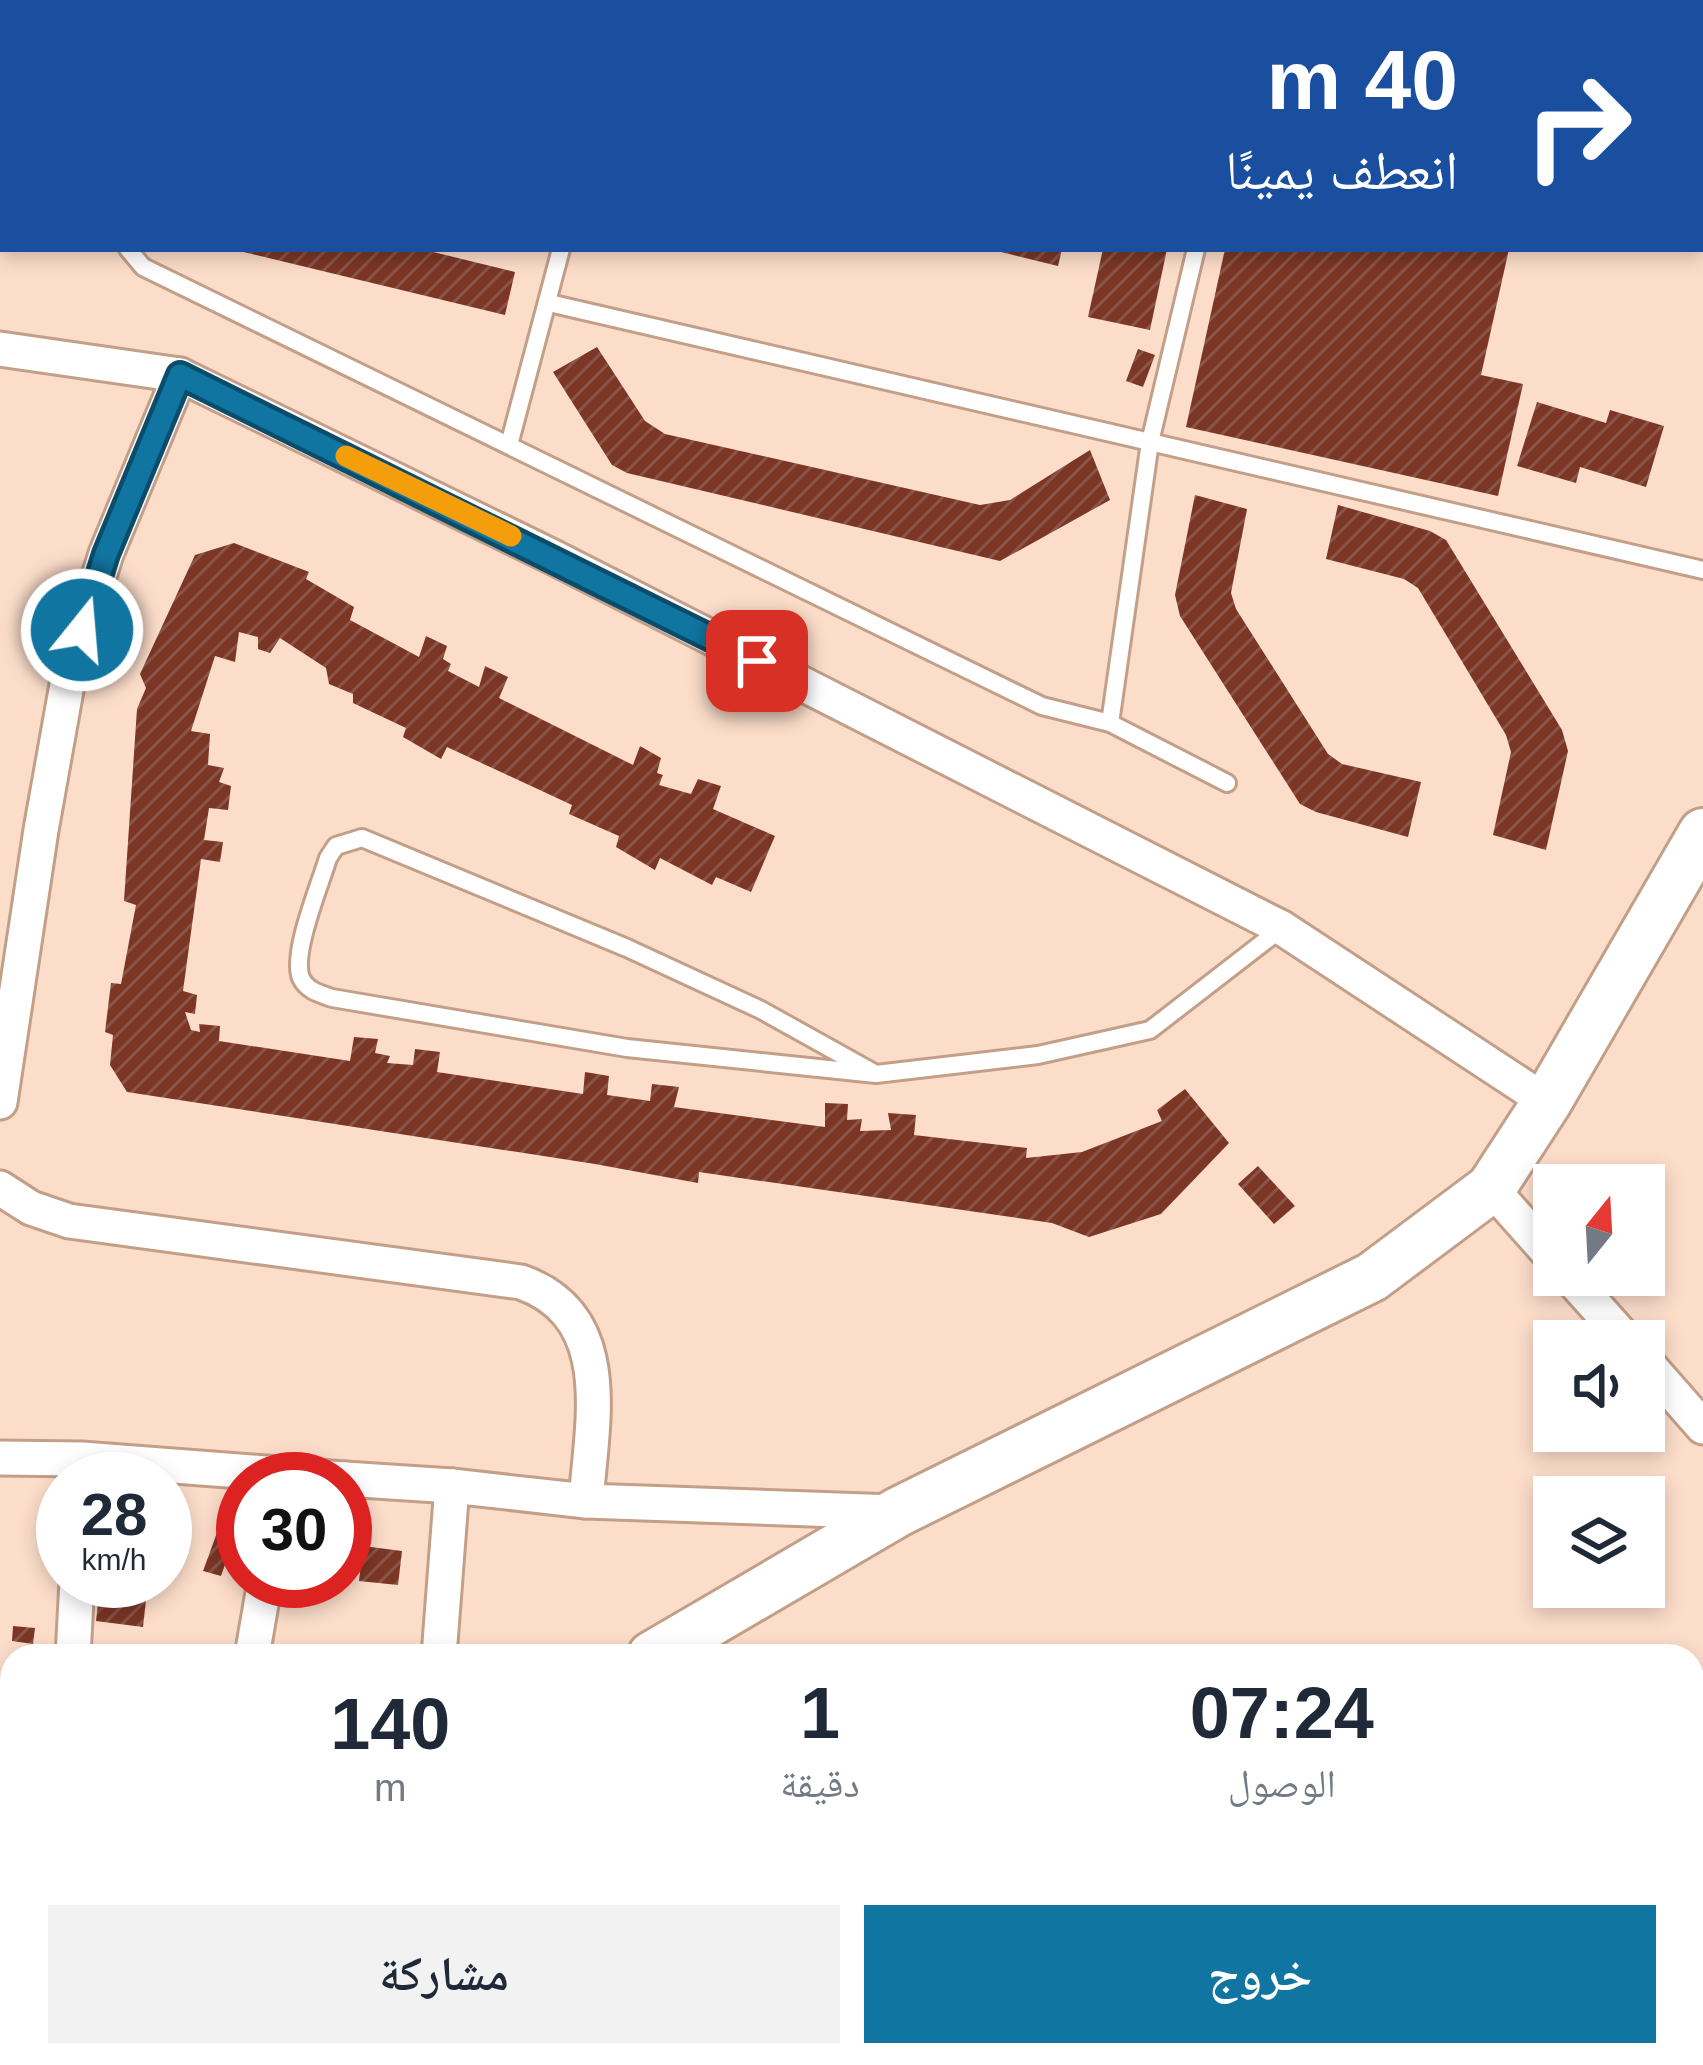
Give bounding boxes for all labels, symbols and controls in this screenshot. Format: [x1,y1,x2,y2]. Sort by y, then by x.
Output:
text: 40 m [1267,33,1458,127]
icon: right [1500,48,1656,204]
text: انعطف يمينًا [1225,140,1458,200]
position arrow [19.0,567,145.0,693]
pin [706,610,808,712]
icon: arrive [724,628,790,694]
north arrow [1533,1164,1665,1296]
map controls [1533,1164,1665,1608]
button: sound [1533,1320,1665,1452]
speed limit sign: 30 [216,1452,372,1608]
button: layers [1533,1476,1665,1608]
text: 28 [81,1481,147,1548]
text: km/h [81,1543,147,1576]
text: 1 [800,1673,840,1753]
text: 07:24 [1190,1673,1374,1753]
text: 140 [330,1684,450,1764]
text: دقيقة [780,1762,860,1805]
text: الوصول [1228,1762,1336,1805]
text: m [374,1766,406,1809]
button: مشاركة [48,1905,840,2043]
button: خروج [864,1905,1656,2043]

